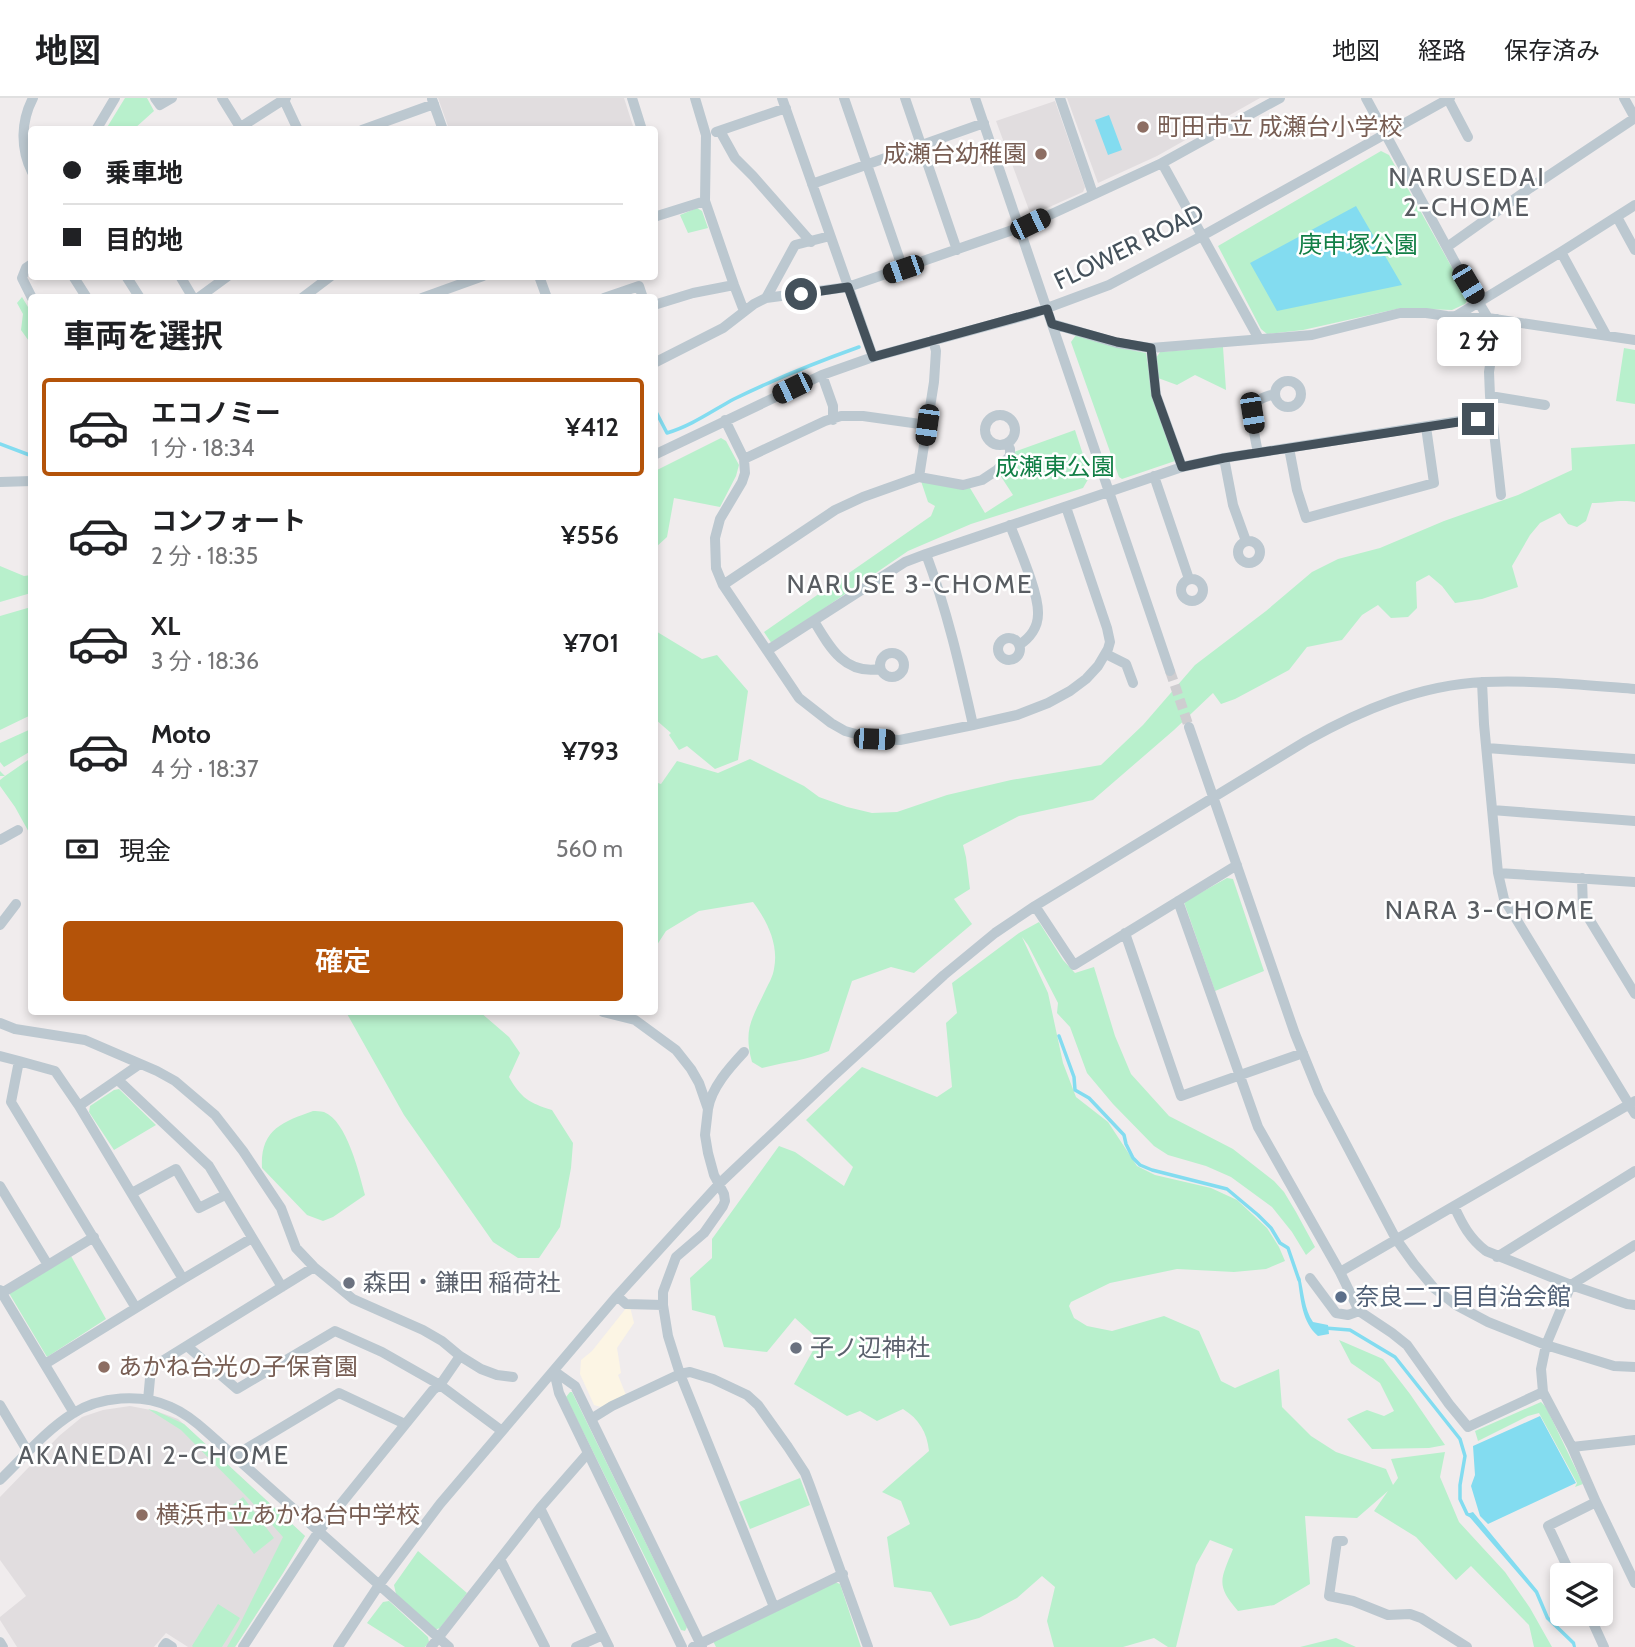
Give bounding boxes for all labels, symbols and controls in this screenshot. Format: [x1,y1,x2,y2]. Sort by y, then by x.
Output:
text: 地図 [35,30,101,70]
text: 地図 [1332,36,1380,65]
text: 経路 [1418,36,1466,65]
text: 保存済み [1504,36,1600,65]
place label: 町田市立 成瀬台小学校 [1157,112,1402,141]
marker: 町田市立 成瀬台小学校 [1135,119,1151,135]
place label: 成瀬台幼稚園 [883,139,1027,168]
marker: 成瀬台幼稚園 [1033,146,1049,162]
text: 乗車地 [105,157,183,189]
district label: NARUSEDAI 2-CHOME [1388,161,1546,223]
street label: FLOWER ROAD [1049,198,1208,295]
car [1007,205,1054,243]
text: 目的地 [105,224,183,256]
park label: 庚申塚公園 [1298,230,1418,259]
car [880,252,927,286]
car [1449,261,1488,307]
route start [785,278,817,310]
text: 車両を選択 [63,316,223,355]
callout: 2 分 [1436,317,1520,366]
text: 2 分 [1459,327,1499,355]
car [769,369,816,407]
car [1239,391,1266,435]
icon: car [67,396,130,459]
text: エコノミー [151,397,281,429]
car [914,403,941,447]
route end [1462,403,1494,435]
text: ¥412 [565,411,619,443]
text: 1 分 · 18:34 [151,434,254,462]
park label: 成瀬東公園 [995,452,1115,481]
icon: car [67,504,130,567]
text: コンフォート [151,505,306,537]
text: ¥556 [561,519,619,551]
text: 2 分 · 18:35 [151,542,258,570]
district label: NARUSE 3-CHOME [787,568,1034,600]
text: XL [151,610,180,642]
icon: car [67,612,130,675]
text: ¥701 [563,627,619,659]
text: 3 分 · 18:36 [151,647,259,675]
text: Moto [151,718,211,750]
icon: car [67,720,130,783]
car [853,728,896,750]
text: ¥793 [562,735,619,767]
text: 4 分 · 18:37 [151,755,259,783]
icon: cash [63,830,101,868]
text: 現金 [119,835,171,867]
text: 560 m [556,835,623,863]
district label: NARA 3-CHOME [1385,894,1595,926]
button: 確定 [63,921,623,1001]
place label: 森田・鎌田 稲荷社 [363,1268,560,1297]
marker: 森田・鎌田 稲荷社 [341,1275,357,1291]
place label: 奈良二丁目自治会館 [1355,1282,1571,1311]
marker: 奈良二丁目自治会館 [1333,1289,1349,1305]
place label: 子ノ辺神社 [810,1333,930,1362]
marker: 子ノ辺神社 [788,1340,804,1356]
place label: あかね台光の子保育園 [118,1352,358,1381]
marker: あかね台光の子保育園 [96,1359,112,1375]
district label: AKANEDAI 2-CHOME [18,1439,290,1471]
place label: 横浜市立あかね台中学校 [156,1500,420,1529]
marker: 横浜市立あかね台中学校 [134,1507,150,1523]
map controls [1550,1563,1613,1626]
button: layers [1550,1563,1613,1626]

